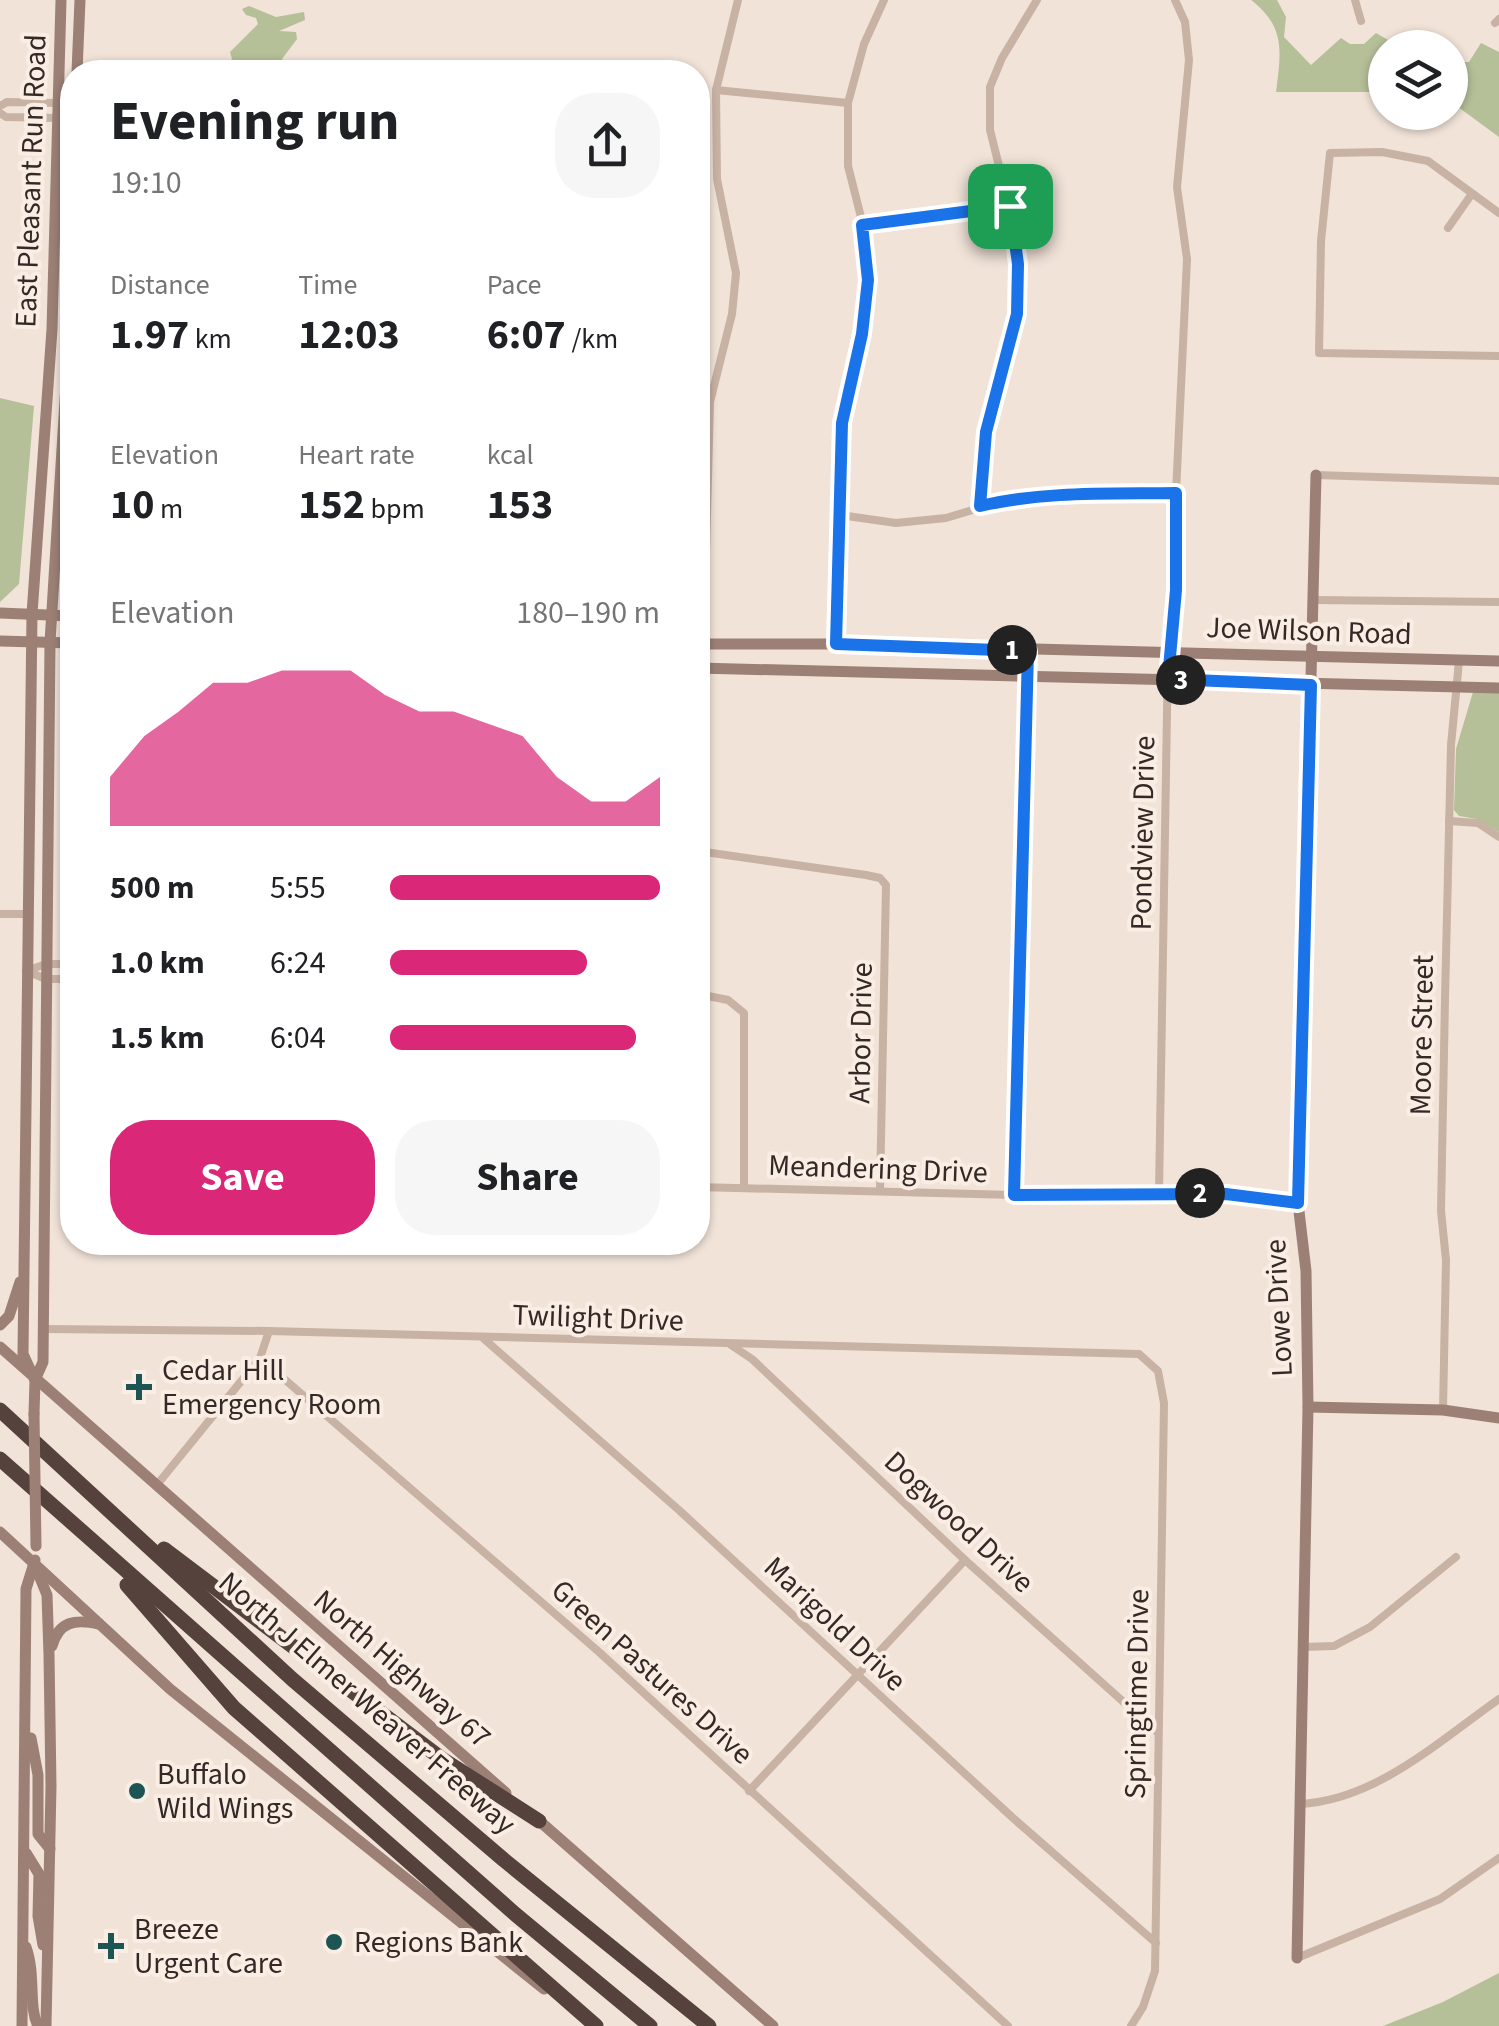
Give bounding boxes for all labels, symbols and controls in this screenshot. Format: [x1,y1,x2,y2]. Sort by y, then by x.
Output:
map controls [1368,30,1468,130]
button: layers [1368,30,1468,130]
street label: East Pleasant Run Road [4,33,58,329]
text: Evening run [110,83,399,161]
button: share [555,93,660,198]
text: 19:10 [110,160,182,206]
pin [968,164,1053,249]
icon: arrive [983,179,1038,234]
text: Distance [110,265,210,305]
text: Time [298,265,357,305]
text: Pace [487,265,542,305]
text: 1.97 [110,305,189,365]
text: 12:03 [298,305,400,365]
text: 6:07 [487,305,566,365]
text: km [189,319,232,359]
text: /km [566,319,618,359]
text: Elevation [110,435,219,475]
text: Heart rate [298,435,415,475]
text: kcal [487,435,534,475]
text: 10 [110,475,154,535]
text: 152 [298,475,365,535]
text: 153 [487,475,553,535]
text: m [154,489,183,529]
text: bpm [365,489,425,529]
text: Elevation [110,590,235,636]
text: 180–190 m [516,590,660,636]
street label: Joe Wilson Road [1205,606,1413,656]
pin: 1 [987,625,1037,675]
text: 1 [1005,630,1019,670]
pin: 3 [1156,655,1206,705]
text: 3 [1174,660,1188,700]
street label: Pondview Drive [1120,735,1166,931]
text: 500 m [110,865,195,911]
text: 5:55 [270,865,326,911]
text: 1.0 km [110,940,205,986]
text: 6:24 [270,940,326,986]
street label: Moore Street [1399,954,1445,1116]
street label: Arbor Drive [838,962,884,1104]
text: 1.5 km [110,1015,205,1061]
text: 6:04 [270,1015,326,1061]
button: Save [110,1120,375,1235]
button: Share [395,1120,660,1235]
street label: Meandering Drive [767,1144,989,1194]
pin: 2 [1175,1168,1225,1218]
text: 2 [1193,1173,1207,1213]
street label: Lowe Drive [1254,1238,1304,1378]
street label: Twilight Drive [511,1294,685,1342]
place label: Cedar Hill Emergency Room [162,1349,382,1426]
marker: Cedar Hill Emergency Room [126,1374,152,1400]
street label: Dogwood Drive [874,1441,1044,1603]
street label: Marigold Drive [754,1547,916,1701]
street label: North J Elmer Weaver Freeway [209,1562,525,1844]
street label: Green Pastures Drive [542,1569,762,1775]
street label: North Highway 67 [304,1580,500,1758]
street label: Springtime Drive [1114,1589,1160,1799]
place label: Buffalo Wild Wings [157,1753,293,1830]
marker: Buffalo Wild Wings [126,1780,148,1802]
place label: Breeze Urgent Care [134,1908,283,1985]
place label: Regions Bank [354,1921,523,1964]
marker: Regions Bank [323,1931,345,1953]
marker: Breeze Urgent Care [98,1933,124,1959]

